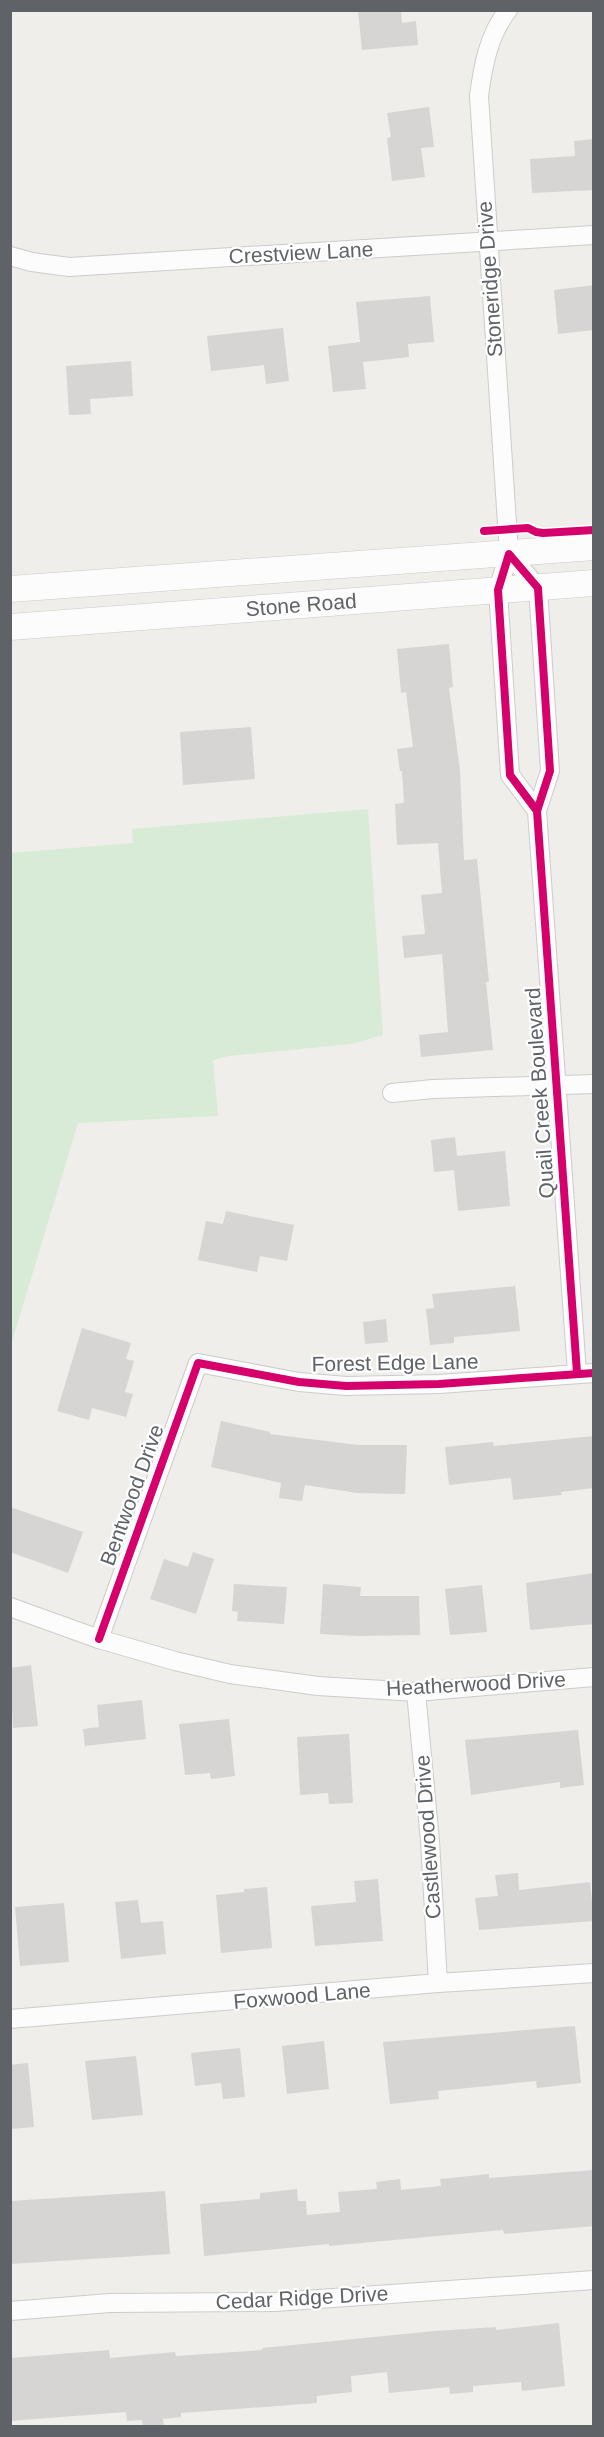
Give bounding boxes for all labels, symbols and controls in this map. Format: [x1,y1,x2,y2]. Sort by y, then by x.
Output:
street label: Stoneridge Drive [473,200,506,358]
street label: Crestview Lane [228,237,374,268]
street label: Stone Road [245,589,357,620]
street label: Quail Creek Boulevard [521,987,558,1199]
street label: Forest Edge Lane [311,1350,479,1375]
street label: Bentwood Drive [95,1421,168,1568]
street label: Heatherwood Drive [386,1667,566,1700]
street label: Castlewood Drive [410,1754,445,1920]
street label: Foxwood Lane [232,1978,372,2013]
street label: Cedar Ridge Drive [215,2281,389,2314]

